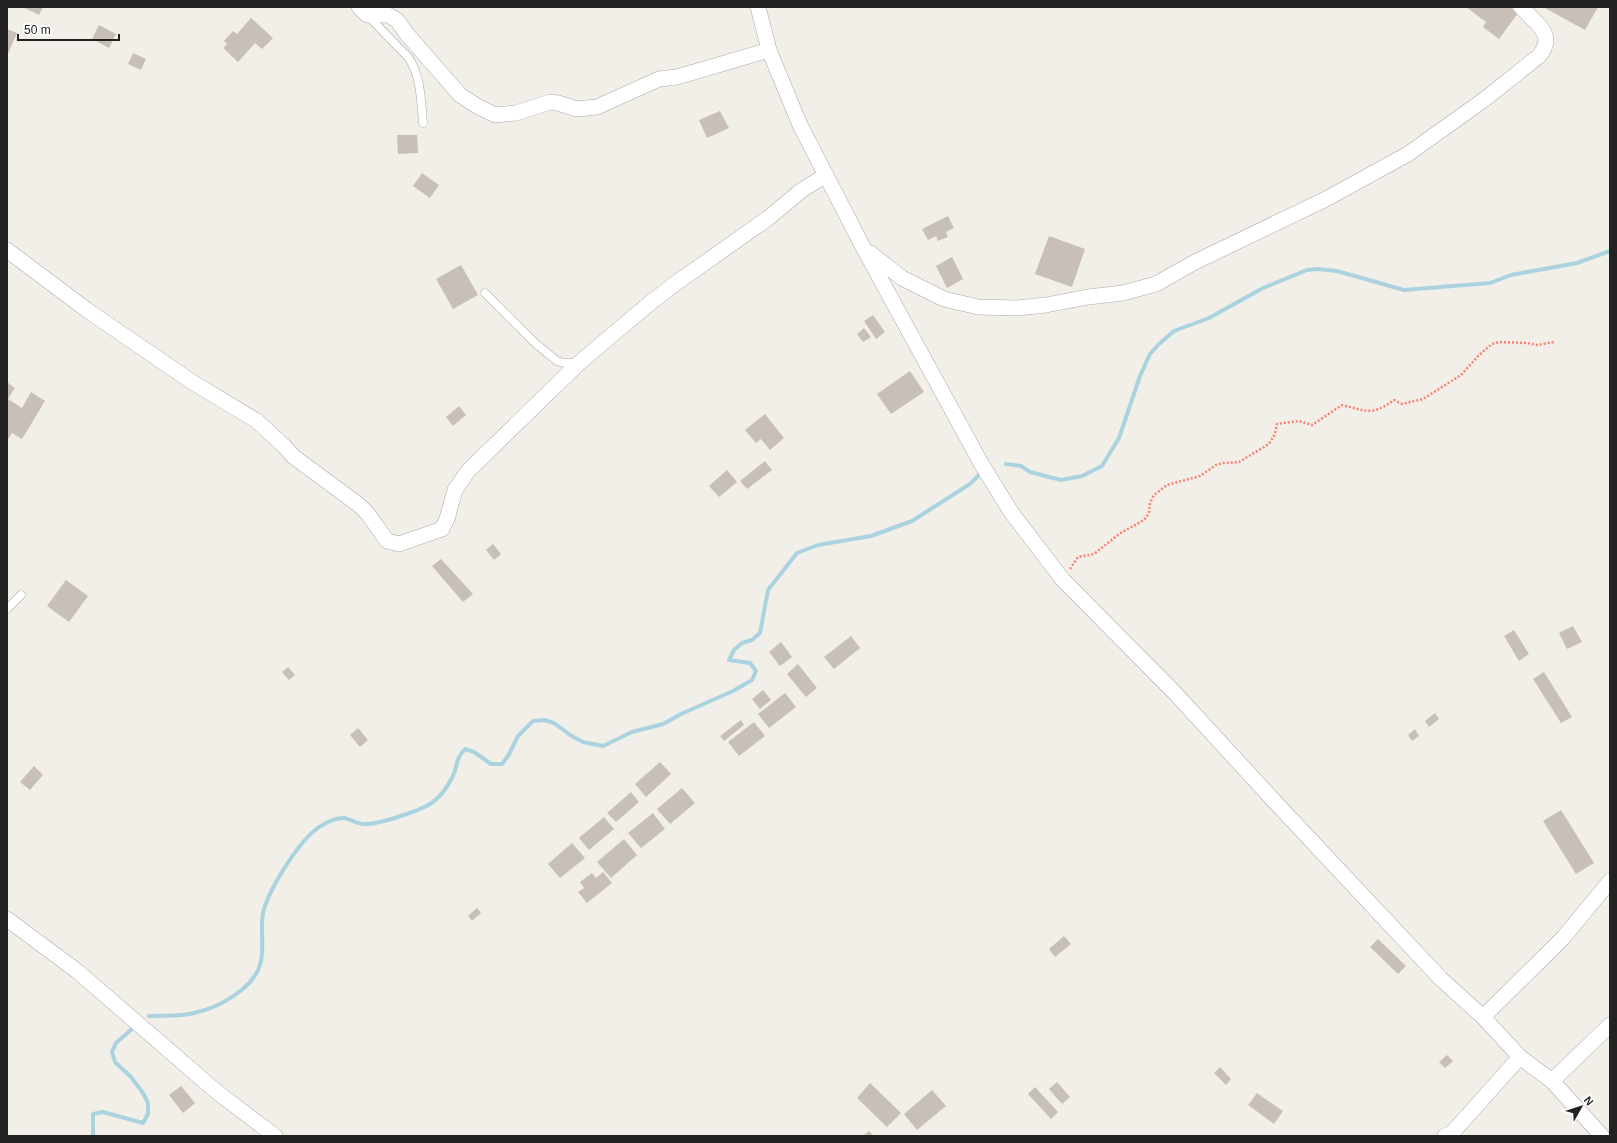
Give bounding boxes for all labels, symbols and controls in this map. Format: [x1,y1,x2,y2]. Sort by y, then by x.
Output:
scale bar [18,16,119,42]
text: 50 m [24,23,51,37]
north arrow [1561,1087,1601,1127]
text: N [1582,1094,1596,1108]

